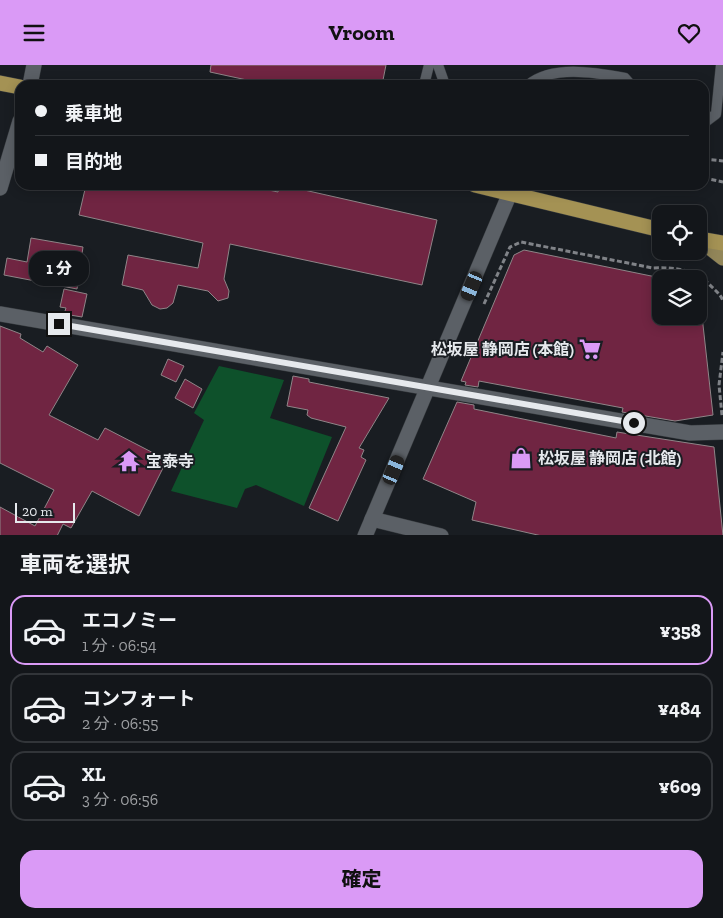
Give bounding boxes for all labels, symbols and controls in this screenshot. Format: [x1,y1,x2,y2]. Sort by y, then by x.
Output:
icon: menu [20,19,48,47]
text: Vroom [329,19,394,46]
icon: heart [675,19,703,47]
text: 乗車地 [65,102,122,125]
text: 目的地 [65,150,122,173]
map controls [652,205,707,325]
button: locate [652,205,707,260]
callout: 1 分 [29,251,89,287]
text: 1 分 [46,259,72,278]
car [459,269,484,303]
button: layers [652,270,707,325]
route end [48,313,70,335]
supermarket icon: 松坂屋 静岡店 (本館) [577,336,603,362]
place label: 松坂屋 静岡店 (本館) [431,340,574,359]
route start [623,412,645,434]
shop icon: 松坂屋 静岡店 (北館) [508,445,534,471]
temple icon: 宝泰寺 [116,448,142,474]
place label: 松坂屋 静岡店 (北館) [538,449,682,468]
place label: 宝泰寺 [146,452,194,471]
car [381,453,406,487]
scale bar [15,501,75,524]
text: 20 m [22,503,53,520]
text: 車両を選択 [20,551,130,578]
icon: car [22,608,67,653]
text: エコノミー [82,609,177,632]
text: ¥358 [659,619,701,642]
text: 1 分 · 06:54 [82,636,157,655]
icon: car [22,686,67,731]
text: コンフォート [82,687,195,710]
text: ¥484 [658,697,701,720]
text: 2 分 · 06:55 [82,714,158,733]
text: XL [82,763,105,786]
icon: car [22,764,67,809]
text: ¥609 [658,775,701,798]
text: 3 分 · 06:56 [82,790,158,809]
button: 確定 [20,850,703,908]

